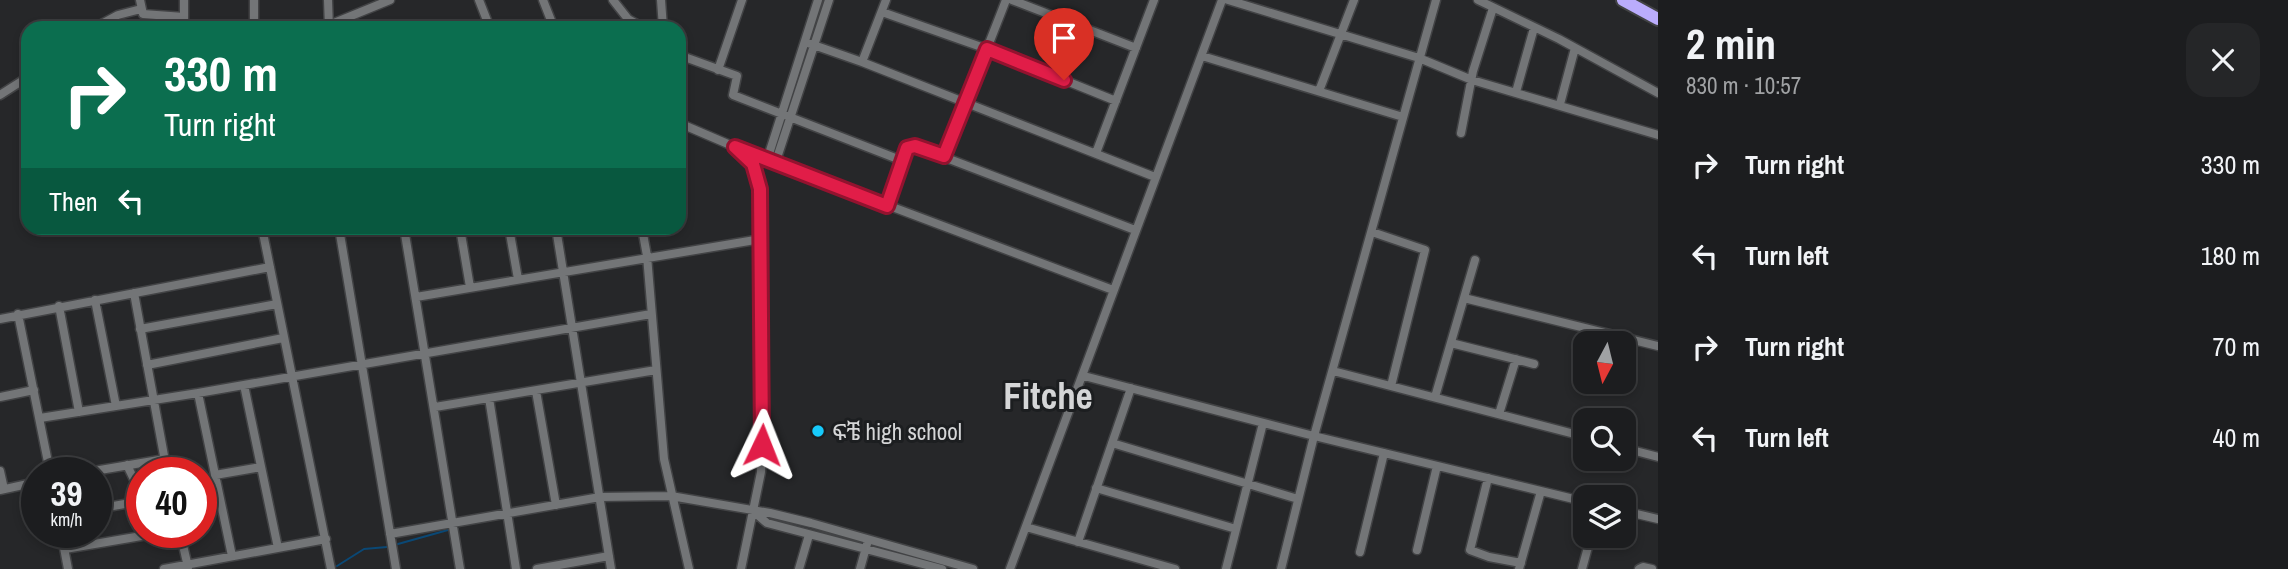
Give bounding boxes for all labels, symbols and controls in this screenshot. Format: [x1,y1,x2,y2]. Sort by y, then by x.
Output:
pin [1034,8,1094,80]
text: 2 min [1686,16,1776,72]
icon: arrive [1045,19,1083,57]
button: close [2186,23,2260,97]
text: 330 m [164,40,278,106]
icon: right [49,49,140,140]
text: 830 m · 10:57 [1686,70,1801,101]
text: Turn right [164,103,276,146]
icon: right [1686,146,1724,184]
text: Turn right [1745,147,1844,182]
text: 330 m [2201,147,2260,182]
icon: left [112,182,150,220]
text: Then [49,184,98,219]
icon: left [1686,237,1724,275]
text: Turn left [1745,238,1829,273]
text: 180 m [2201,238,2260,273]
icon: right [1686,328,1724,366]
text: Turn right [1745,329,1844,364]
text: 70 m [2213,329,2260,364]
north arrow [1573,331,1636,394]
map controls [1573,331,1636,548]
district label: Fitche [1003,371,1093,421]
position arrow [725,408,799,482]
button: search [1573,408,1636,471]
place label: ፍቼ high school [832,416,962,447]
icon: left [1686,419,1724,457]
text: Turn left [1745,420,1829,455]
text: 40 m [2213,420,2260,455]
marker: ፍቼ high school [810,423,826,439]
speed limit sign: 40 [126,457,217,548]
text: 39 [51,470,82,517]
button: layers [1573,485,1636,548]
text: km/h [51,507,83,532]

